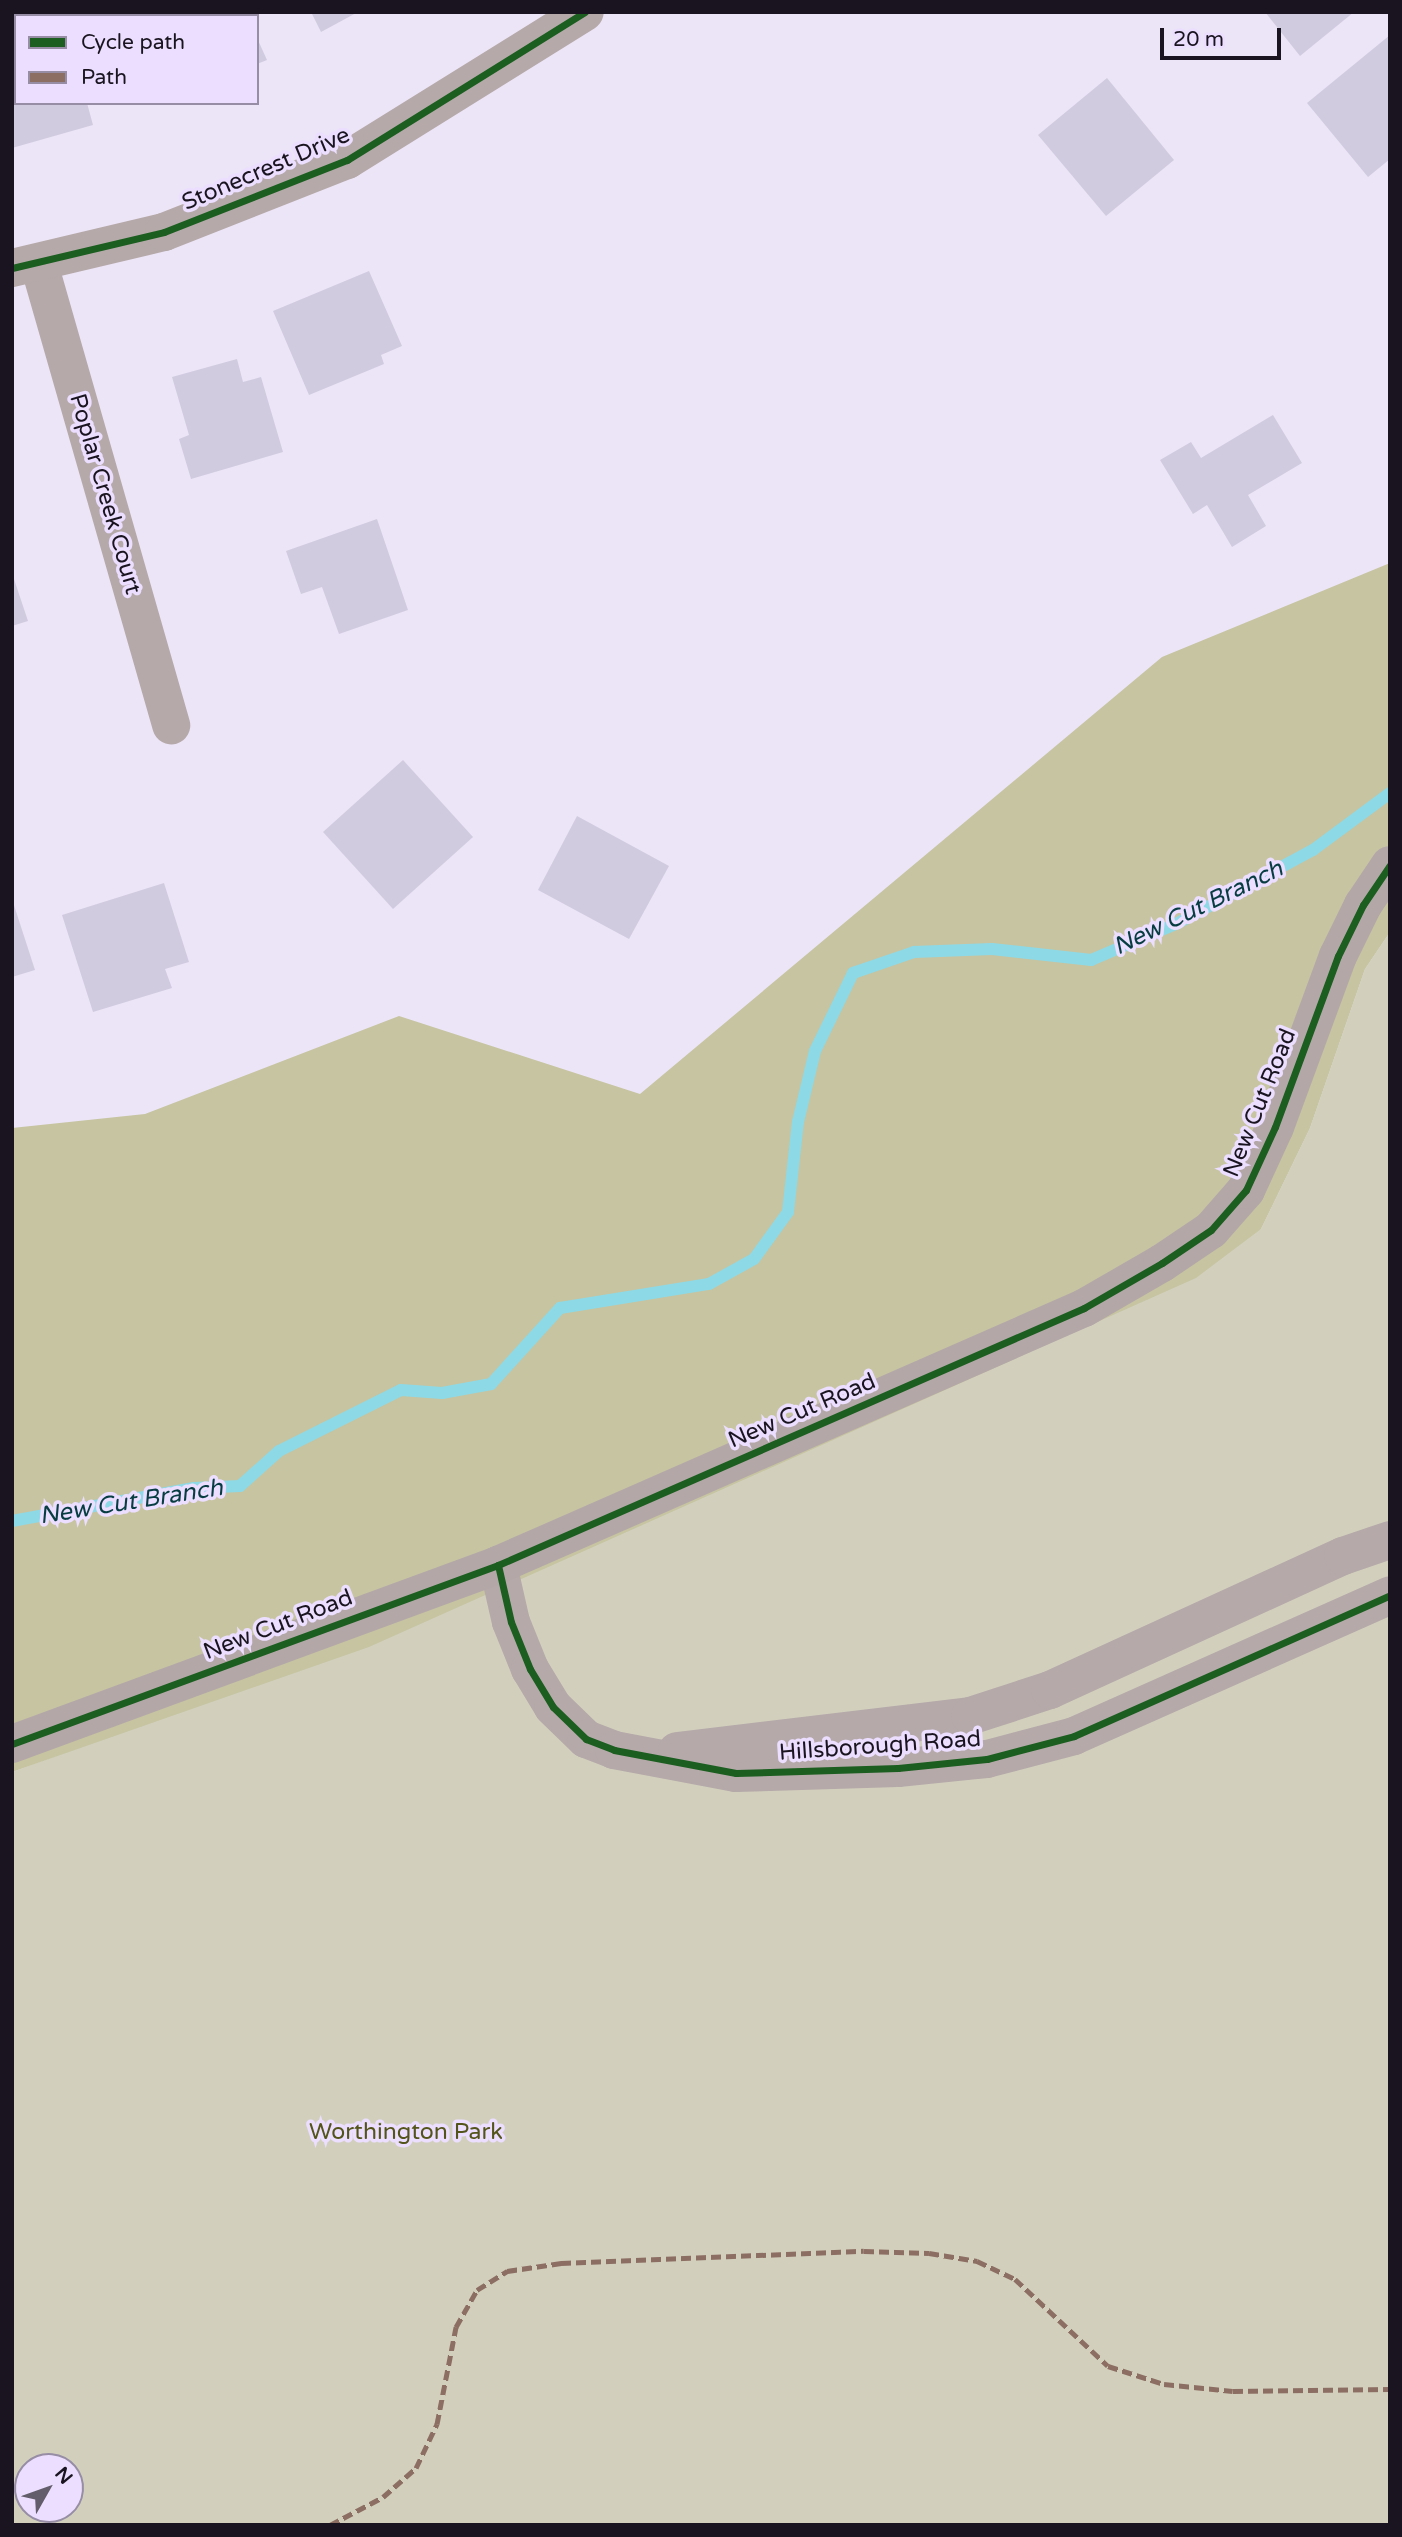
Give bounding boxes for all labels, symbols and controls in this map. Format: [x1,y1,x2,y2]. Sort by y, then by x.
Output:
legend [14,14,259,105]
scale bar [1164,14,1285,58]
text: 20 m [1173,27,1224,52]
text: Cycle path [81,30,185,55]
text: Path [81,65,127,90]
street label: Stonecrest Drive [178,121,354,217]
street label: Poplar Creek Court [63,391,147,597]
water label: New Cut Branch [1108,854,1288,962]
street label: New Cut Road [1218,1025,1302,1181]
street label: New Cut Road [724,1368,880,1454]
water label: New Cut Branch [37,1473,225,1531]
street label: New Cut Road [200,1584,356,1666]
street label: Hillsborough Road [778,1725,982,1767]
park label: Worthington Park [309,2118,503,2146]
north arrow [14,2453,84,2523]
text: N [50,2463,77,2489]

